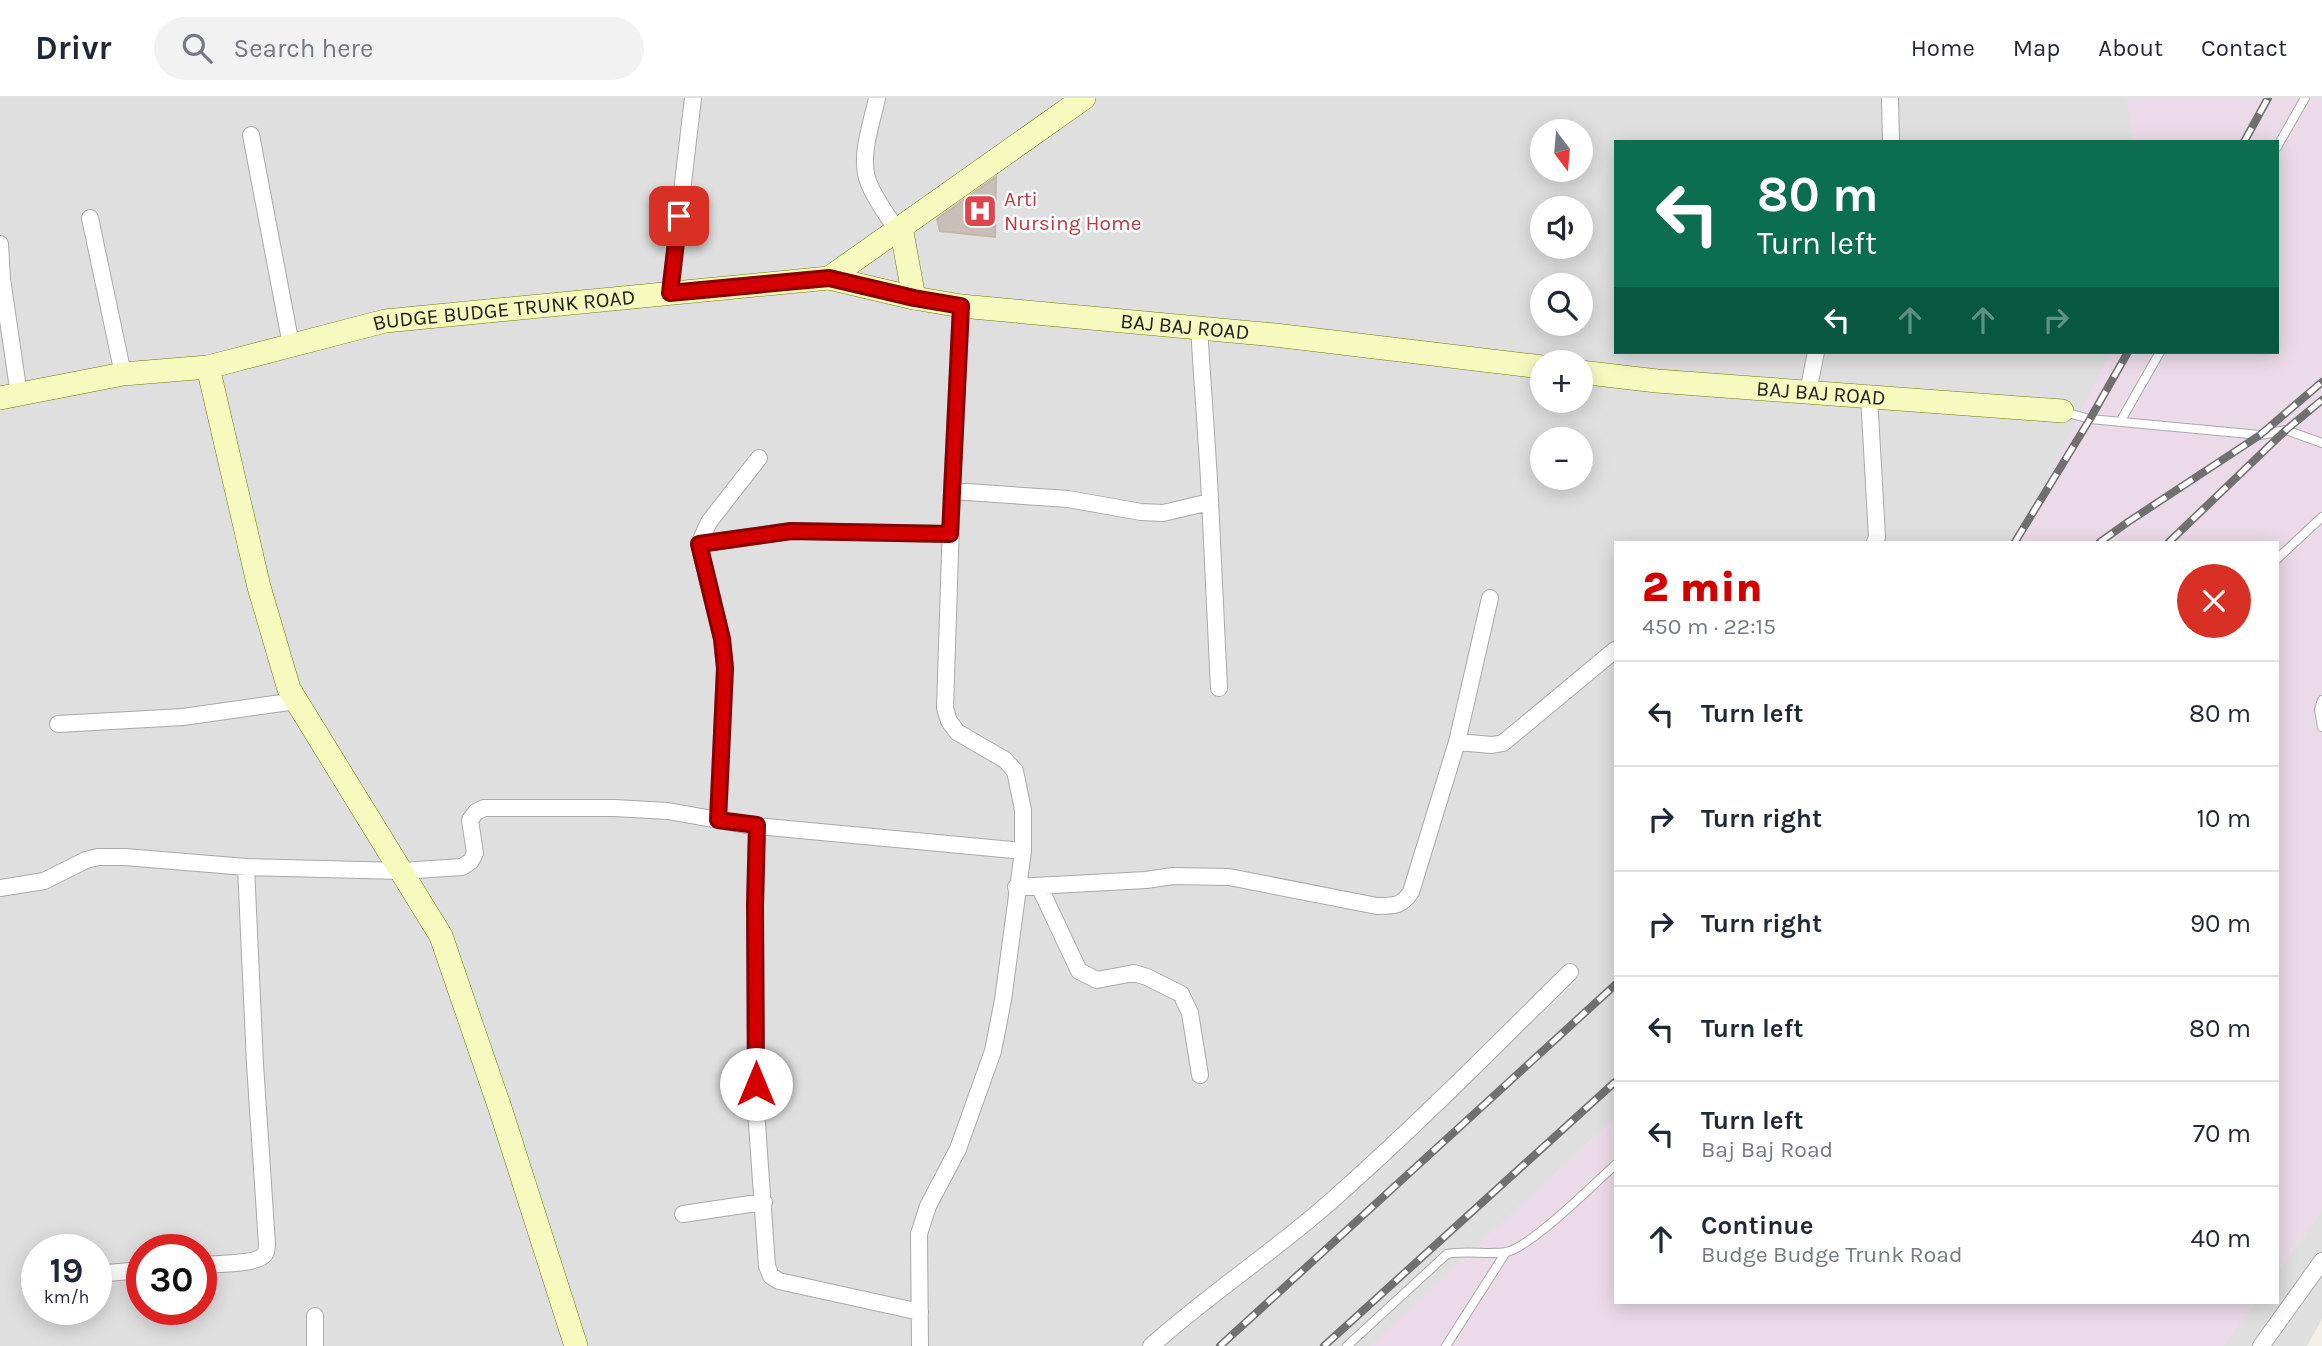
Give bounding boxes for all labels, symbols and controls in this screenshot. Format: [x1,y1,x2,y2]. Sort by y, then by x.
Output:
search box [154,17,644,80]
text: Drivr [35,29,112,67]
icon: search [178,29,216,67]
text: Search here [234,33,373,64]
text: Home [1911,34,1975,62]
text: Map [2013,34,2060,62]
text: About [2098,34,2163,62]
text: Contact [2201,34,2287,62]
north arrow [1530,119,1592,182]
map controls [1530,119,1593,490]
text: 80 m [1757,166,1879,223]
icon: left [1642,168,1733,259]
pin [649,186,709,246]
place label: Arti Nursing Home [1004,187,1141,235]
hospital icon: Arti Nursing Home [961,192,999,230]
button: sound [1530,196,1593,259]
icon: arrive [660,197,698,235]
text: Turn left [1757,225,1877,262]
button: search [1530,273,1593,336]
street label: BUDGE BUDGE TRUNK ROAD [370,285,636,336]
icon: left [1818,301,1856,339]
icon: ahead [1891,301,1929,339]
icon: ahead [1964,301,2002,339]
icon: right [2037,301,2075,339]
street label: BAJ BAJ ROAD [1119,309,1251,345]
button: + [1530,350,1593,413]
street label: BAJ BAJ ROAD [1755,376,1887,410]
button: − [1530,427,1593,490]
text: 2 min [1642,562,1762,612]
button: close [2177,564,2251,638]
text: 450 m · 22:15 [1642,613,1776,640]
icon: left [1642,695,1680,733]
text: Turn left [1701,698,1803,729]
text: 80 m [2189,698,2251,729]
icon: right [1642,800,1680,838]
text: Turn right [1701,803,1822,834]
text: 10 m [2196,803,2251,834]
icon: right [1642,905,1680,943]
text: Turn right [1701,908,1822,939]
text: 90 m [2190,908,2251,939]
icon: left [1642,1010,1680,1048]
text: Turn left [1701,1013,1803,1044]
text: 80 m [2189,1013,2251,1044]
position arrow [719,1047,793,1121]
text: Turn left [1701,1105,1803,1136]
icon: left [1642,1115,1680,1153]
text: 70 m [2193,1118,2251,1149]
text: Baj Baj Road [1701,1136,1833,1163]
text: Continue [1701,1210,1813,1241]
icon: ahead [1642,1220,1680,1258]
text: 40 m [2191,1223,2251,1254]
speed limit sign: 30 [126,1234,217,1325]
text: Budge Budge Trunk Road [1701,1241,1963,1268]
text: 19 [50,1250,83,1291]
text: km/h [44,1286,89,1308]

